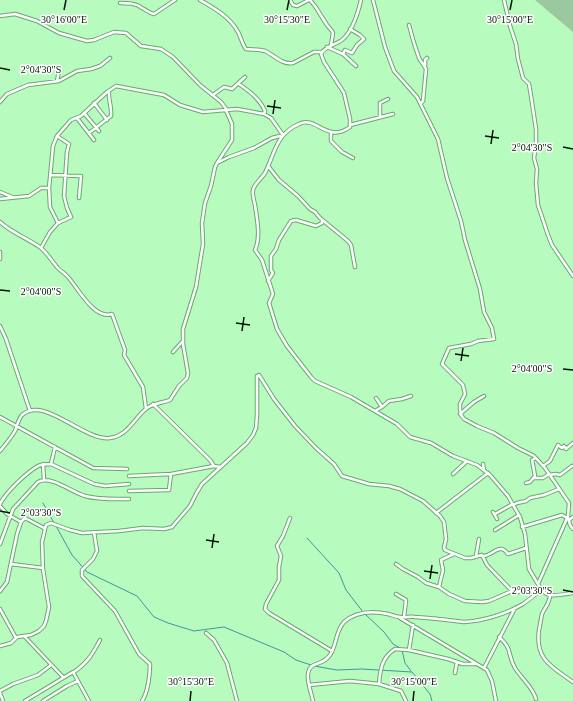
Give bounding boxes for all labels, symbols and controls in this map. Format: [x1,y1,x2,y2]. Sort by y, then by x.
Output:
text: 30°16'00"E [41,14,87,25]
text: 30°15'30"E [264,14,310,25]
text: 30°15'00"E [487,14,533,25]
text: 2°04'30"S [21,64,61,75]
text: 2°04'30"S [512,142,552,153]
text: 2°04'00"S [21,286,61,297]
text: 2°04'00"S [512,363,552,374]
text: 2°03'30"S [21,507,61,518]
text: 2°03'30"S [512,585,552,596]
text: 30°15'30"E [168,676,214,687]
text: 30°15'00"E [391,676,437,687]

